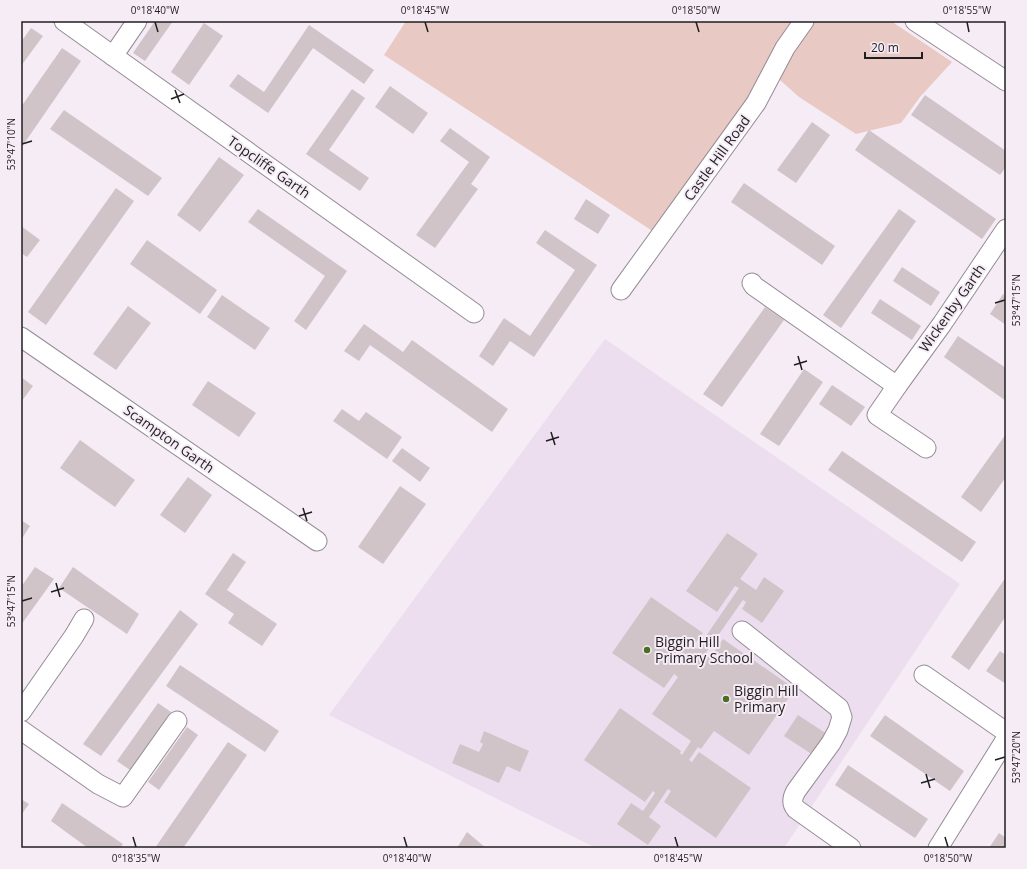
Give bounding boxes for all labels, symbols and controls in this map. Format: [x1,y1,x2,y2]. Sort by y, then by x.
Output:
text: 0°18'40"W [131,3,180,17]
text: 0°18'45"W [401,3,450,17]
text: 0°18'50"W [672,3,721,17]
text: 0°18'55"W [943,3,992,17]
scale bar [865,34,922,60]
text: 20 m [871,39,899,56]
street label: Castle Hill Road [679,111,754,204]
text: 53°47'10"N [4,118,18,170]
street label: Topcliffe Garth [224,131,314,202]
street label: Wickenby Garth [914,260,989,356]
text: 53°47'15"N [1009,274,1023,326]
street label: Scampton Garth [120,400,218,477]
text: 53°47'15"N [4,575,18,627]
place label: Biggin Hill Primary School [655,632,753,667]
marker: Biggin Hill Primary School [642,645,652,655]
place label: Biggin Hill Primary [734,681,798,716]
marker: Biggin Hill Primary [721,694,731,704]
text: 53°47'20"N [1009,731,1023,783]
text: 0°18'35"W [112,851,161,865]
text: 0°18'40"W [383,851,432,865]
text: 0°18'45"W [654,851,703,865]
text: 0°18'50"W [924,851,973,865]

